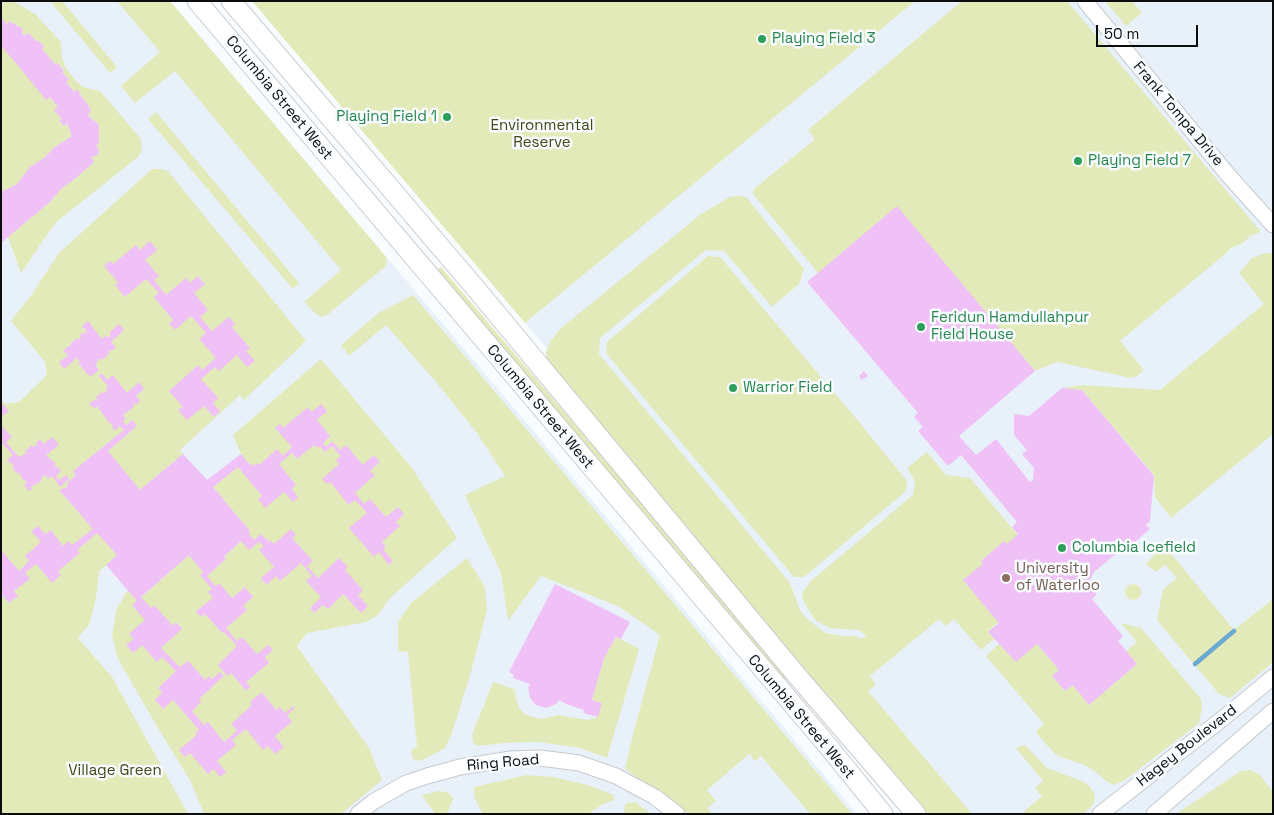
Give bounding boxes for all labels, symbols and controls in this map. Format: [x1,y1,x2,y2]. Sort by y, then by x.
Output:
scale bar [1099,15,1202,47]
text: 50 m [1104,24,1139,43]
place label: Playing Field 3 [772,30,876,48]
street label: Columbia Street West [222,32,336,164]
marker: Playing Field 3 [756,33,768,45]
street label: Frank Tompa Drive [1129,58,1227,170]
place label: Playing Field 1 [336,108,437,126]
marker: Playing Field 1 [441,111,453,123]
park label: Environmental Reserve [491,117,593,152]
place label: Playing Field 7 [1088,152,1191,170]
marker: Playing Field 7 [1072,155,1084,167]
place label: Feridun Hamdullahpur Field House [931,309,1089,344]
marker: Feridun Hamdullahpur Field House [915,321,927,333]
street label: Columbia Street West [483,341,597,473]
place label: Warrior Field [743,379,832,397]
marker: Warrior Field [727,382,739,394]
place label: Columbia Icefield [1072,539,1196,557]
marker: Columbia Icefield [1056,542,1068,554]
place label: University of Waterloo [1016,560,1100,595]
marker: University of Waterloo [1000,572,1012,584]
street label: Columbia Street West [744,651,858,783]
street label: Hagey Boulevard [1133,701,1241,791]
street label: Ring Road [466,751,540,775]
park label: Village Green [68,762,162,780]

